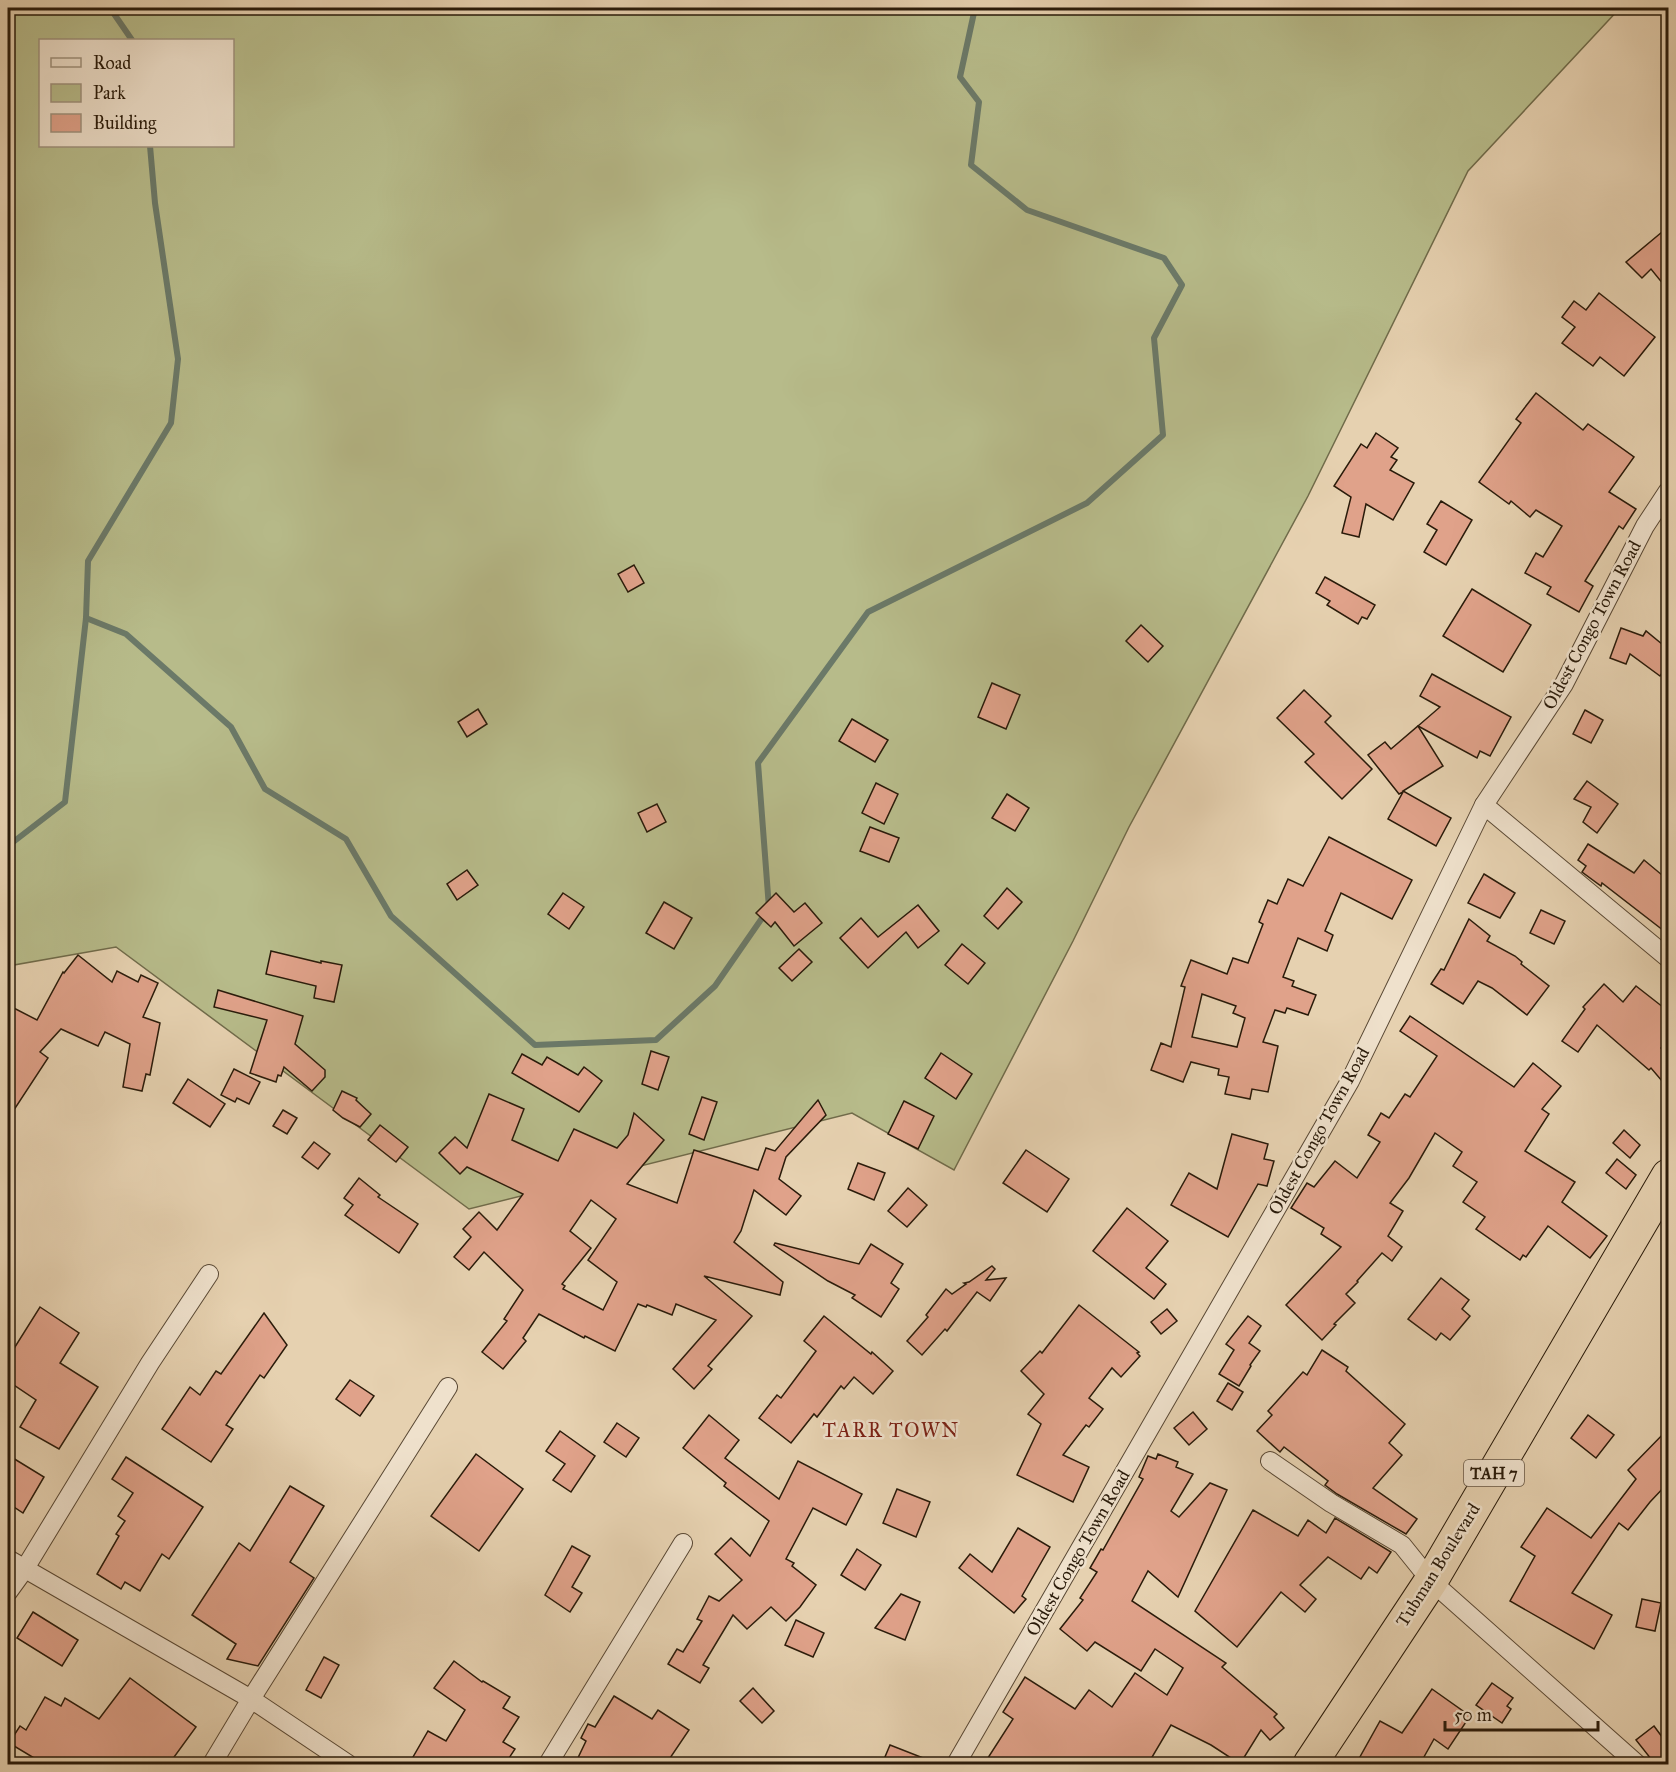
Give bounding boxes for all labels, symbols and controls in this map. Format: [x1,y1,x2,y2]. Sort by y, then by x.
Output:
legend [39,39,234,147]
text: Road [93,52,131,74]
text: Park [93,82,126,104]
text: Building [93,112,157,135]
street label: Oldest Congo Town Road [1538,537,1647,714]
street label: Oldest Congo Town Road [1264,1043,1375,1219]
district label: TARR TOWN [822,1418,960,1442]
road number: TAH 7 [1464,1460,1524,1486]
street label: Oldest Congo Town Road [1021,1466,1135,1641]
street label: Tubman Boulevard [1391,1499,1485,1631]
scale bar [1445,1694,1598,1732]
text: 50 m [1454,1704,1492,1726]

